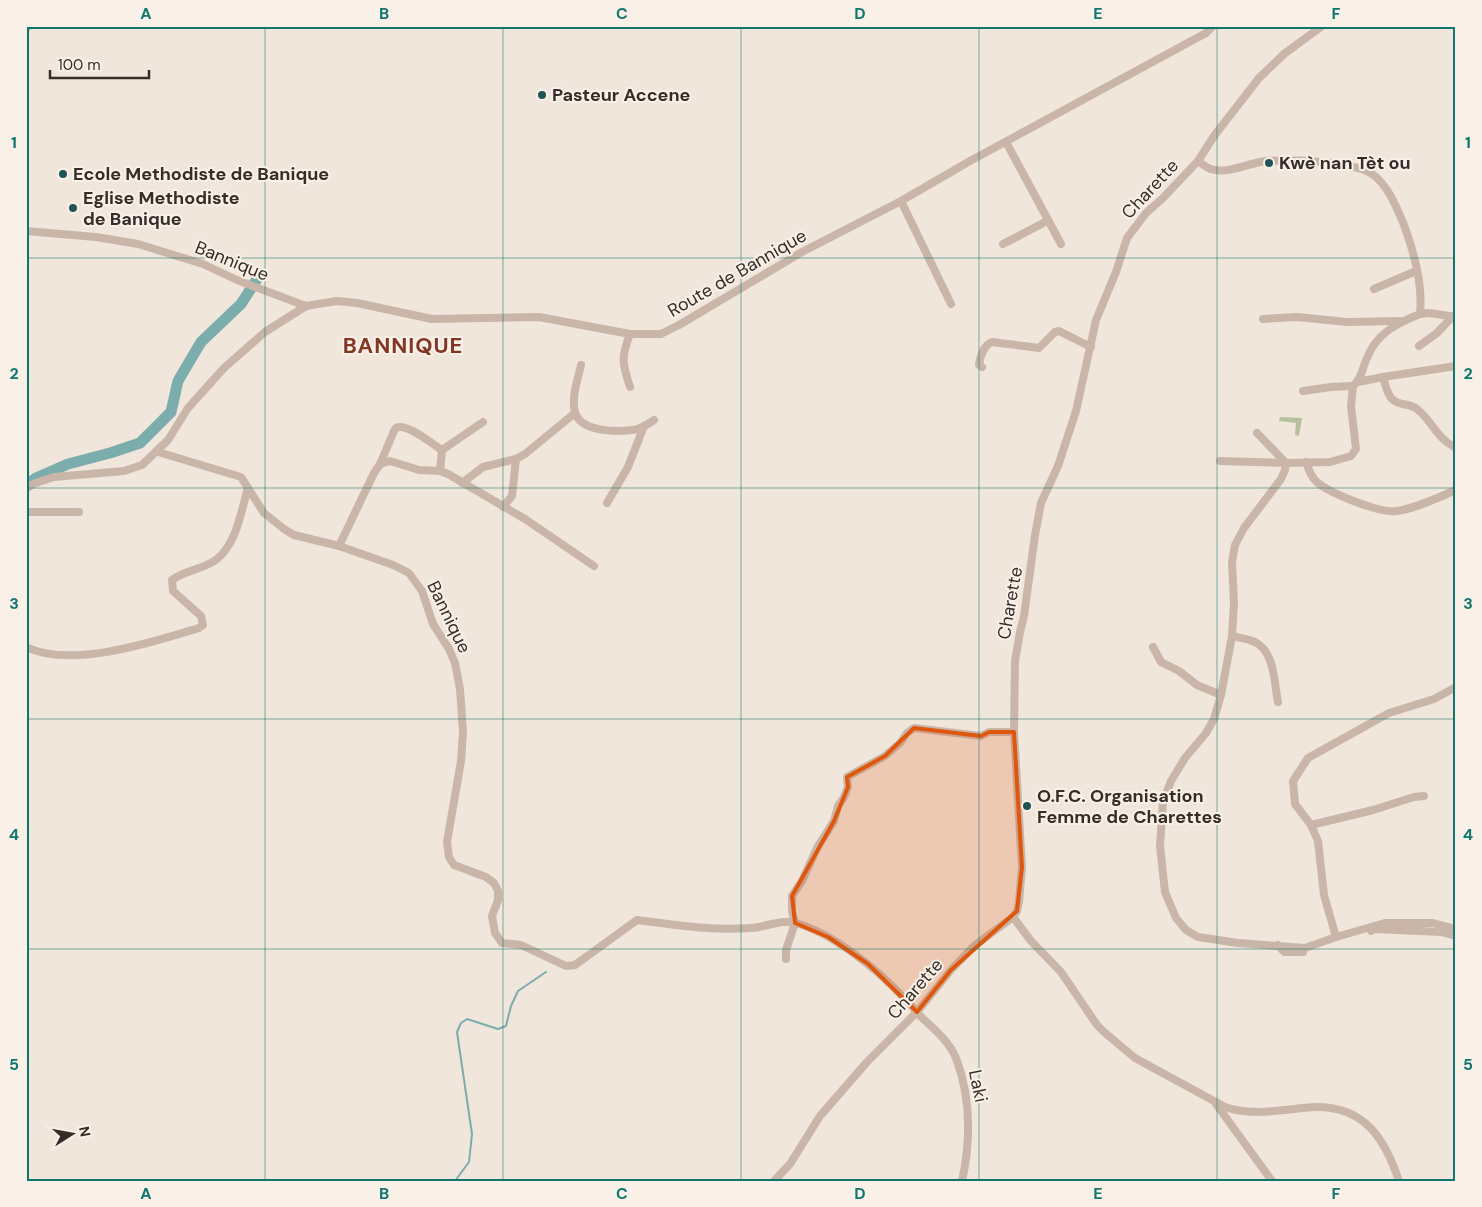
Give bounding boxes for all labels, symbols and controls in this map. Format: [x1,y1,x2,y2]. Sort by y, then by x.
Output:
text: A [140,3,152,24]
text: B [379,3,389,24]
text: C [616,3,628,24]
text: D [854,3,866,24]
text: E [1093,3,1103,24]
text: F [1332,3,1341,24]
scale bar [50,48,149,80]
text: 100 m [58,55,101,75]
place label: Pasteur Accene [552,83,691,107]
marker: Pasteur Accene [536,89,548,101]
text: 1 [11,132,17,153]
text: 1 [1465,132,1471,153]
place label: Kwè nan Tèt ou [1279,151,1411,175]
street label: Charette [1116,154,1184,224]
marker: Kwè nan Tèt ou [1263,157,1275,169]
place label: Ecole Methodiste de Banique [73,162,329,186]
marker: Ecole Methodiste de Banique [57,168,69,180]
place label: Eglise Methodiste de Banique [83,186,240,231]
marker: Eglise Methodiste de Banique [67,202,79,214]
street label: Route de Bannique [663,223,811,323]
street label: Bannique [192,235,272,287]
district label: BANNIQUE [343,331,463,360]
text: 2 [9,363,19,384]
text: 2 [1463,363,1473,384]
street label: Charette [992,565,1028,641]
street label: Bannique [421,577,477,657]
text: 3 [9,593,19,614]
text: 3 [1463,593,1473,614]
place label: O.F.C. Organisation Femme de Charettes [1037,784,1222,829]
marker: O.F.C. Organisation Femme de Charettes [1021,800,1033,812]
text: 4 [9,824,19,845]
text: 4 [1463,824,1473,845]
street label: Charette [882,953,948,1025]
text: 5 [9,1054,19,1075]
text: 5 [1463,1054,1473,1075]
street label: Laki [963,1068,993,1104]
north arrow [48,1110,98,1160]
text: N [75,1125,95,1138]
text: A [140,1183,152,1204]
text: B [379,1183,389,1204]
text: C [616,1183,628,1204]
text: D [854,1183,866,1204]
text: E [1093,1183,1103,1204]
text: F [1332,1183,1341,1204]

